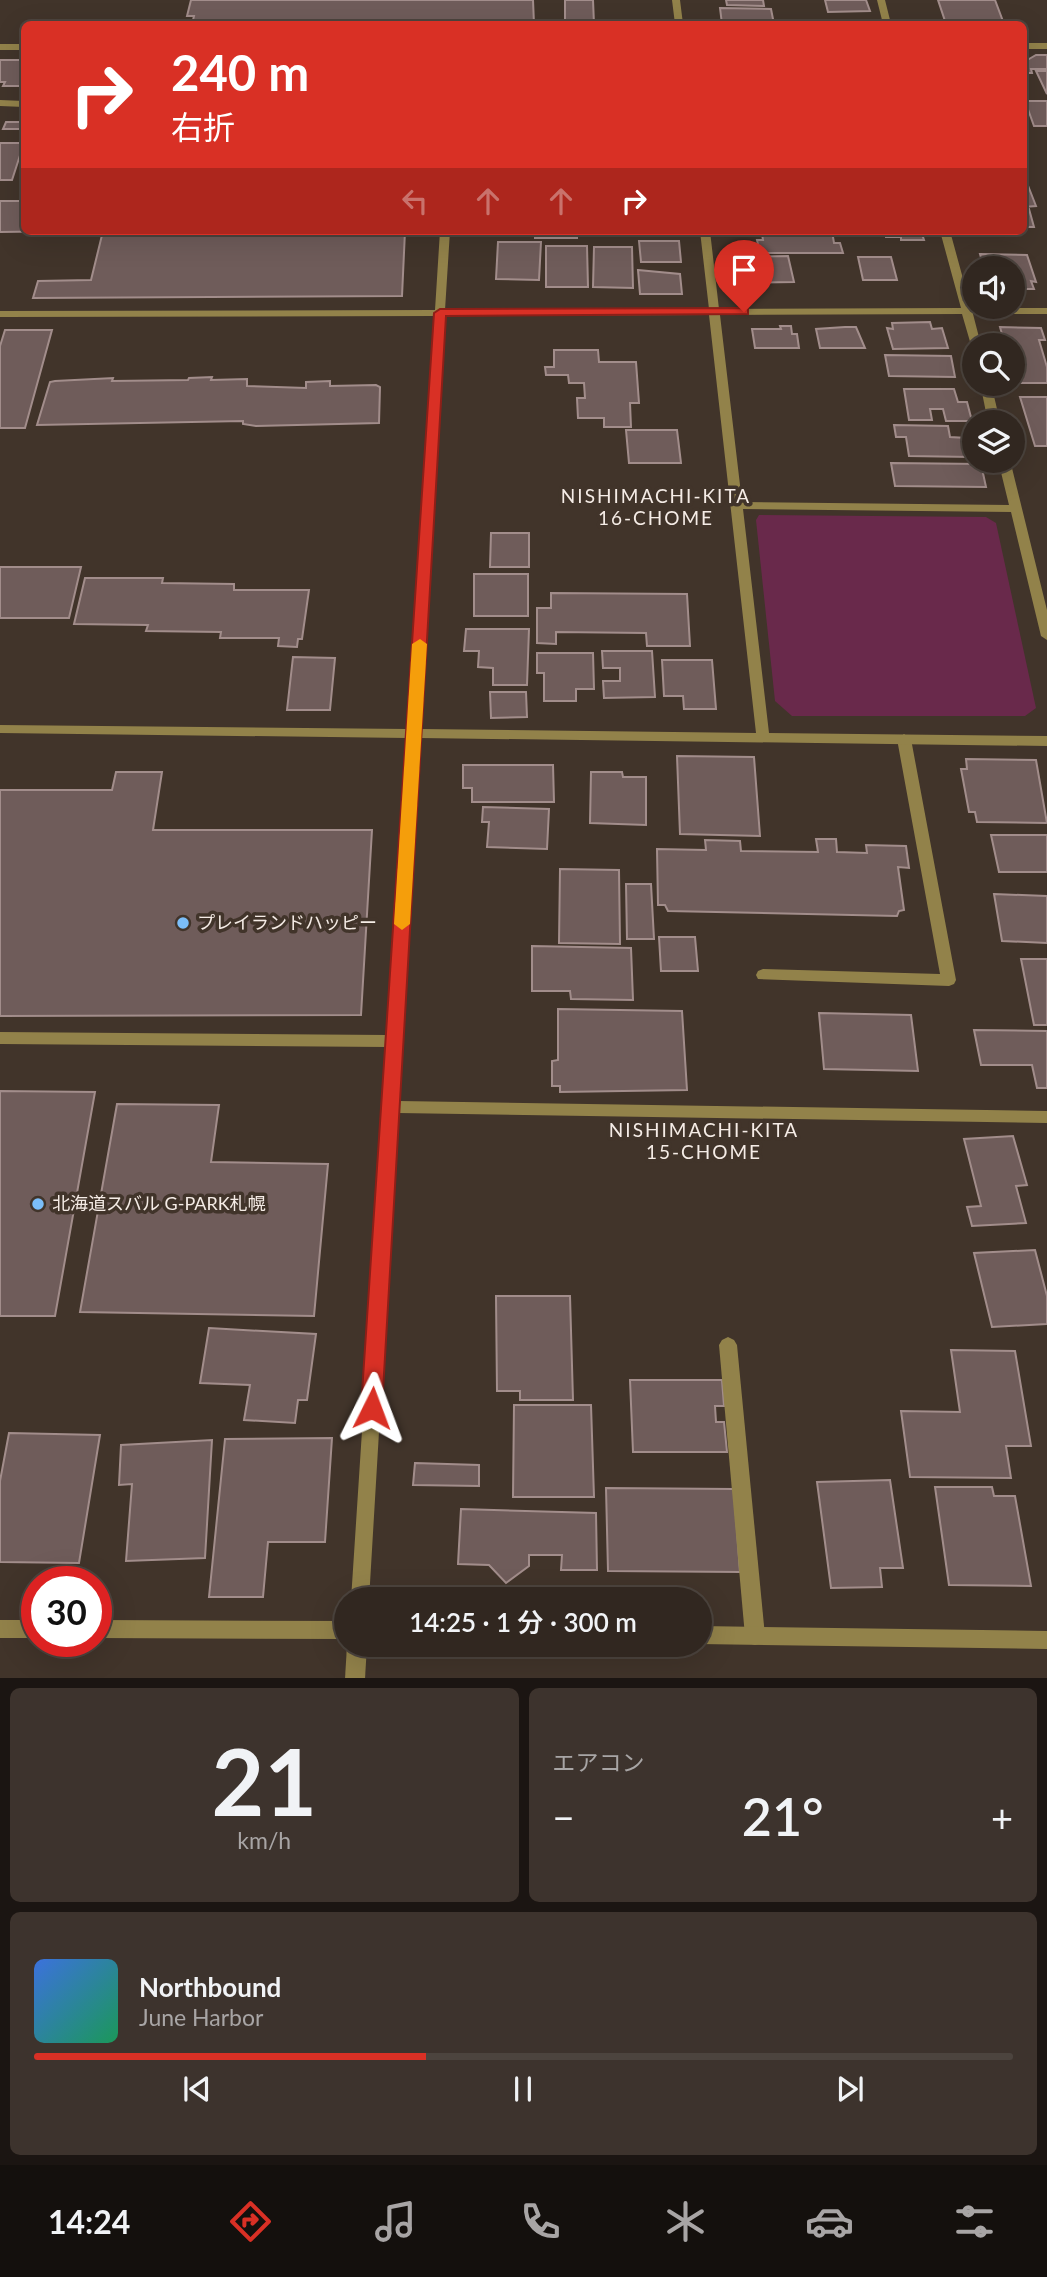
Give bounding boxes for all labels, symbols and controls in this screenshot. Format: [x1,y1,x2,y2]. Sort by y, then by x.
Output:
text: 240 m [171,43,309,101]
icon: right [56,49,147,140]
text: 右折 [171,107,235,146]
icon: left [396,182,434,220]
icon: ahead [469,182,507,220]
icon: ahead [542,182,580,220]
icon: right [615,182,653,220]
pin [714,240,774,312]
icon: arrive [725,251,763,289]
map controls [962,256,1025,473]
button: sound [962,256,1025,319]
button: search [962,333,1025,396]
button: layers [962,410,1025,473]
district label: NISHIMACHI-KITA 16-CHOME [561,484,751,529]
place label: プレイランドハッピー [197,911,377,933]
marker: プレイランドハッピー [175,915,191,931]
district label: NISHIMACHI-KITA 15-CHOME [609,1118,799,1163]
place label: 北海道スバル G-PARK札幌 [52,1192,266,1214]
marker: 北海道スバル G-PARK札幌 [30,1196,46,1212]
position arrow [335,1371,409,1445]
speed limit sign: 30 [21,1566,112,1657]
text: 14:25 · 1 分 · 300 m [409,1606,637,1638]
text: 21 [211,1726,317,1835]
text: エアコン [553,1748,645,1776]
text: 21° [742,1785,824,1847]
text: − [553,1794,575,1840]
text: + [991,1794,1013,1840]
text: km/h [237,1826,291,1854]
text: Northbound [139,1971,281,2003]
text: June Harbor [139,2003,263,2031]
icon: previous [178,2070,216,2108]
icon: pause [504,2070,542,2108]
icon: next [831,2070,869,2108]
icon: directions [226,2197,275,2246]
icon: music [371,2197,420,2246]
icon: phone [516,2197,565,2246]
icon: climate [661,2197,710,2246]
icon: car [805,2197,854,2246]
icon: filters [950,2197,999,2246]
text: 14:24 [48,2202,130,2241]

